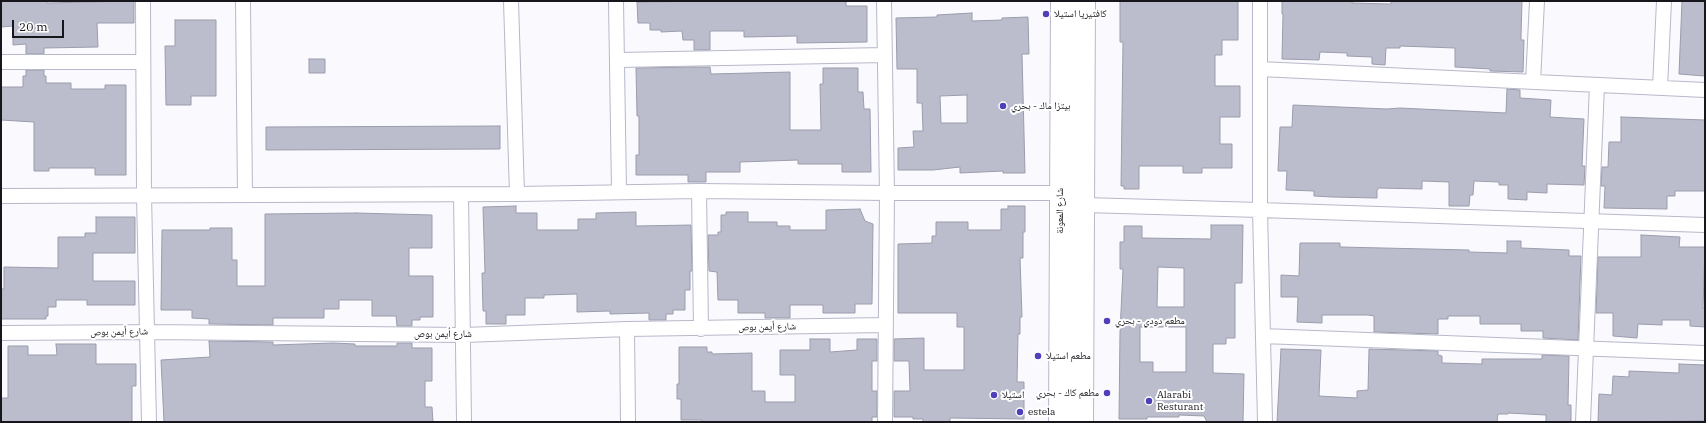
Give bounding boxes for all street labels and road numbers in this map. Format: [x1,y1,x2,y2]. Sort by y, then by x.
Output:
street label: شارع المعونة [1054,188,1066,234]
street label: شارع أيمن بوص [738,320,796,334]
street label: شارع أيمن بوص [90,325,148,339]
street label: شارع أيمن بوص [414,328,472,340]

